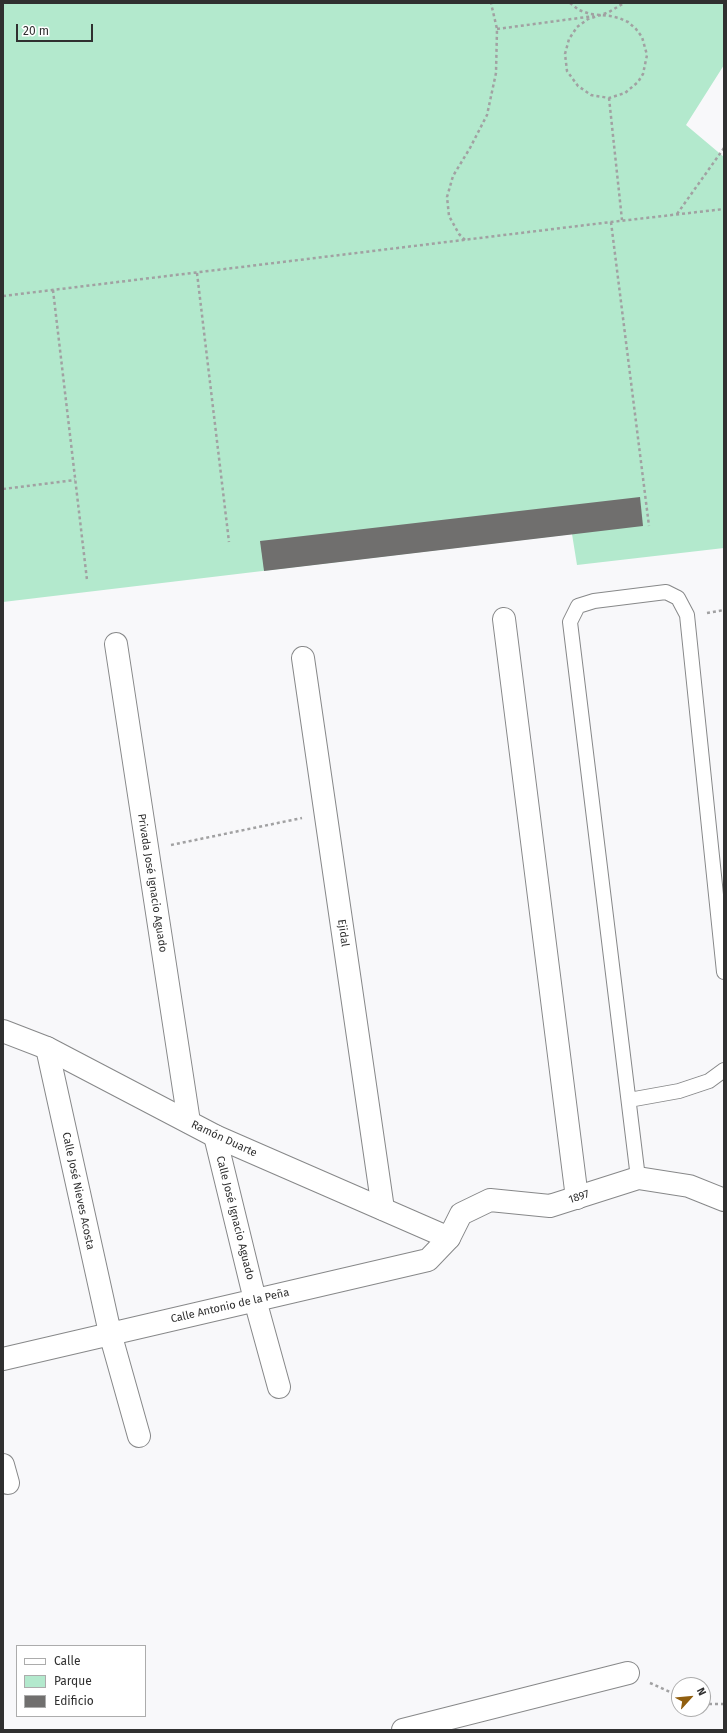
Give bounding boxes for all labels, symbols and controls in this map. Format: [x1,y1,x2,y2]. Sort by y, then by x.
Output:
scale bar [18,16,95,42]
text: 20 m [23,24,49,38]
street label: Privada José Ignacio Aguado [134,813,170,953]
street label: Ejidal [335,918,351,948]
street label: Ramón Duarte [189,1118,259,1160]
street label: Calle José Nieves Acosta [59,1131,97,1251]
street label: Calle José Ignacio Aguado [213,1155,257,1281]
street label: 1897 [567,1187,591,1207]
street label: Calle Antonio de la Peña [170,1286,290,1326]
legend [16,1645,146,1717]
text: Calle [54,1654,81,1668]
text: Parque [54,1674,92,1688]
north arrow [671,1677,711,1717]
text: N [694,1686,709,1698]
text: Edificio [54,1694,94,1708]

